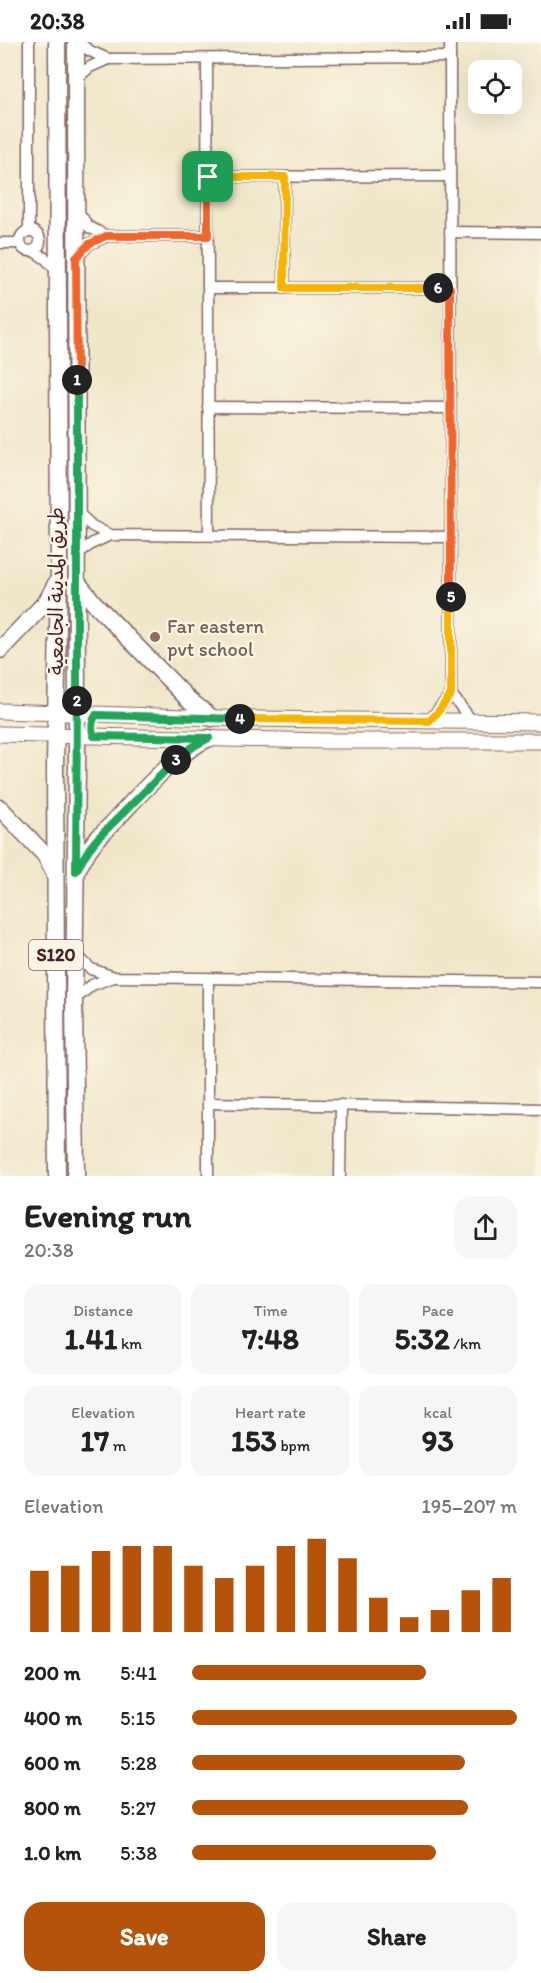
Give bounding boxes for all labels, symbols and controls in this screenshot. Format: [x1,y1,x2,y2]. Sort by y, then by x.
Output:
text: 20:38 [30,8,85,35]
map controls [468,60,522,114]
button: locate [468,60,522,114]
pin [182,151,233,202]
icon: arrive [191,160,224,193]
pin: 6 [423,273,453,303]
text: 6 [434,278,442,297]
pin: 1 [62,365,92,395]
text: 1 [73,370,81,389]
street label: طريق المدينة الجامعية [44,507,68,675]
pin: 5 [436,582,466,612]
text: 5 [447,587,455,606]
place label: Far eastern pvt school [167,614,264,661]
marker: Far eastern pvt school [148,630,162,644]
pin: 2 [62,686,92,716]
text: 2 [73,691,81,710]
pin: 4 [225,704,255,734]
text: 4 [235,709,245,728]
pin: 3 [161,745,191,775]
text: 3 [172,750,180,769]
road number: S120 [29,940,83,970]
text: Evening run [24,1196,191,1235]
button: share [454,1196,517,1259]
text: 20:38 [24,1238,74,1262]
text: Distance [73,1301,133,1320]
text: Time [253,1301,288,1320]
text: Pace [422,1301,454,1320]
text: 1.41 [64,1320,117,1357]
text: 7:48 [242,1320,299,1357]
text: 5:32 [394,1320,450,1357]
text: km [117,1334,142,1353]
text: /km [450,1334,481,1353]
text: Elevation [71,1403,135,1422]
text: Heart rate [235,1403,306,1422]
text: kcal [424,1403,452,1422]
text: 17 [80,1422,109,1459]
text: 153 [231,1422,277,1459]
text: 93 [422,1422,454,1459]
text: m [109,1436,126,1455]
text: bpm [277,1436,310,1455]
text: Elevation [24,1494,103,1518]
text: 195–207 m [422,1494,517,1518]
text: 200 m [24,1661,80,1685]
text: 5:41 [120,1661,157,1685]
text: 400 m [24,1706,82,1730]
text: 5:15 [120,1706,155,1730]
text: 600 m [24,1751,81,1775]
text: 5:28 [120,1751,157,1775]
text: 800 m [24,1796,81,1820]
text: 5:27 [120,1796,156,1820]
text: 1.0 km [24,1841,81,1865]
text: 5:38 [120,1841,157,1865]
button: Save [24,1902,265,1971]
button: Share [277,1902,517,1971]

